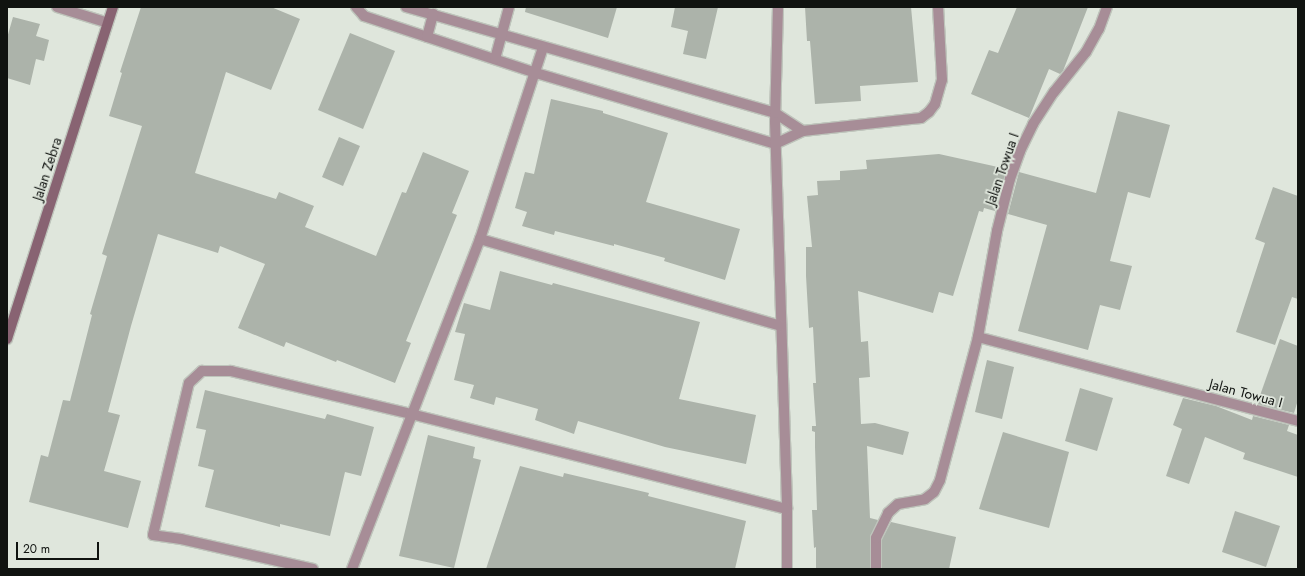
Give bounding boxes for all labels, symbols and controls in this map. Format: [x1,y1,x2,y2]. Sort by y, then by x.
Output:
street label: Jalan Towua I [982,131,1022,207]
street label: Jalan Zebra [29,135,65,203]
street label: Jalan Towua I [1207,375,1285,411]
scale bar [18,534,101,560]
text: 20 m [23,540,50,558]

